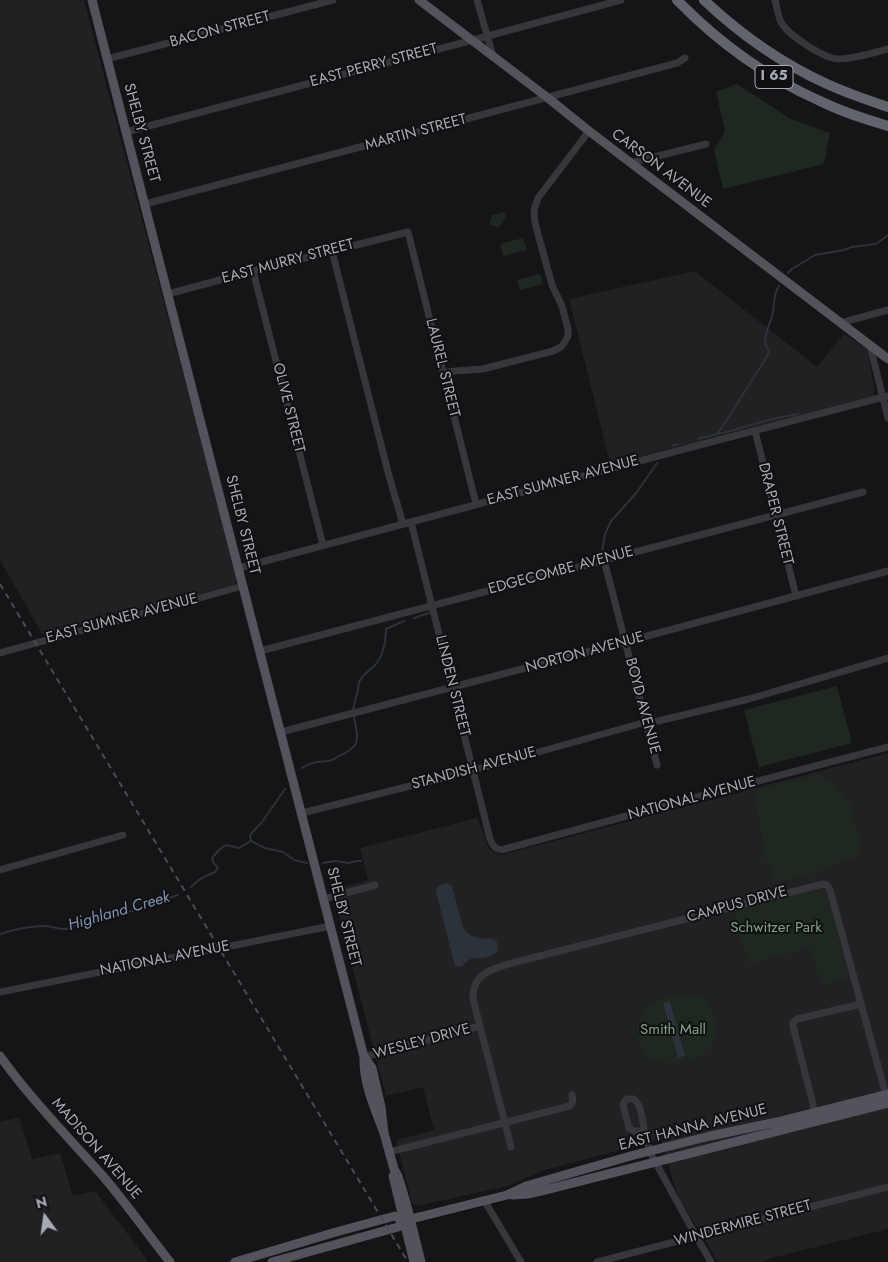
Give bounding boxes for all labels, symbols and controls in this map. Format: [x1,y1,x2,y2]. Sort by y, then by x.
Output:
street label: BACON STREET [168,8,272,52]
street label: EAST PERRY STREET [308,40,440,92]
road number: I 65 [755,66,793,88]
street label: SHELBY STREET [119,81,163,185]
street label: MARTIN STREET [363,111,469,155]
street label: CARSON AVENUE [608,126,714,212]
street label: EAST MURRY STREET [220,236,356,288]
street label: LAUREL STREET [421,317,463,419]
street label: OLIVE STREET [268,361,308,455]
street label: EAST SUMNER AVENUE [485,452,641,510]
street label: DRAPER STREET [754,461,796,567]
street label: SHELBY STREET [221,473,263,577]
street label: EDGECOMBE AVENUE [486,543,636,599]
street label: EAST SUMNER AVENUE [44,590,200,648]
street label: NORTON AVENUE [524,629,646,677]
street label: LINDEN STREET [431,634,473,738]
street label: BOYD AVENUE [621,656,663,756]
street label: STANDISH AVENUE [410,744,538,794]
street label: NATIONAL AVENUE [626,773,758,825]
street label: SHELBY STREET [322,865,364,969]
street label: CAMPUS DRIVE [685,883,789,927]
water label: Highland Creek [66,888,172,936]
park label: Schwitzer Park [730,919,822,937]
street label: NATIONAL AVENUE [99,938,231,980]
street label: WESLEY DRIVE [372,1020,472,1064]
park label: Smith Mall [640,1021,706,1039]
street label: MADISON AVENUE [47,1095,145,1203]
street label: EAST HANNA AVENUE [617,1101,769,1155]
text: N [34,1191,49,1213]
north arrow [20,1192,70,1242]
street label: WINDERMIRE STREET [673,1197,813,1251]

